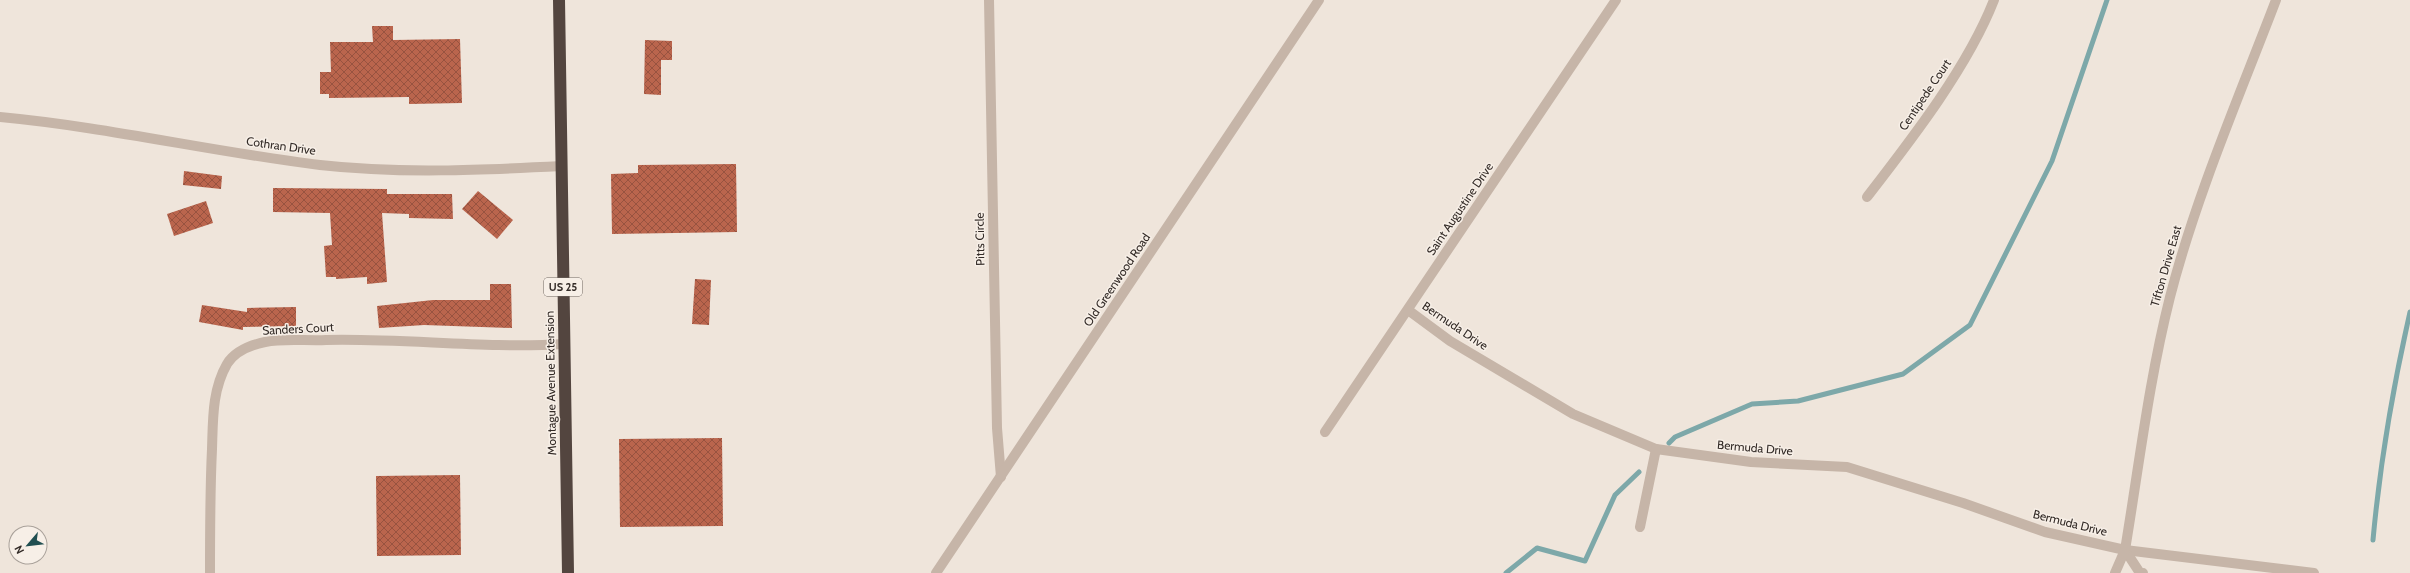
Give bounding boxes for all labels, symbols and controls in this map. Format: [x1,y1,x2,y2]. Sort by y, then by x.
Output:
street label: Centipede Court [1895,56,1954,133]
street label: Cothran Drive [245,133,317,158]
street label: Saint Augustine Drive [1423,160,1496,258]
street label: Pitts Circle [972,212,987,266]
street label: Tifton Drive East [2147,223,2184,308]
street label: Old Greenwood Road [1080,230,1153,329]
road number: US 25 [544,278,582,296]
street label: Bermuda Drive [1420,298,1491,353]
street label: Montague Avenue Extension [542,310,559,455]
street label: Sanders Court [262,319,334,338]
street label: Bermuda Drive [1717,437,1794,458]
street label: Bermuda Drive [2031,506,2109,539]
north arrow [8,525,48,565]
text: N [11,543,27,556]

